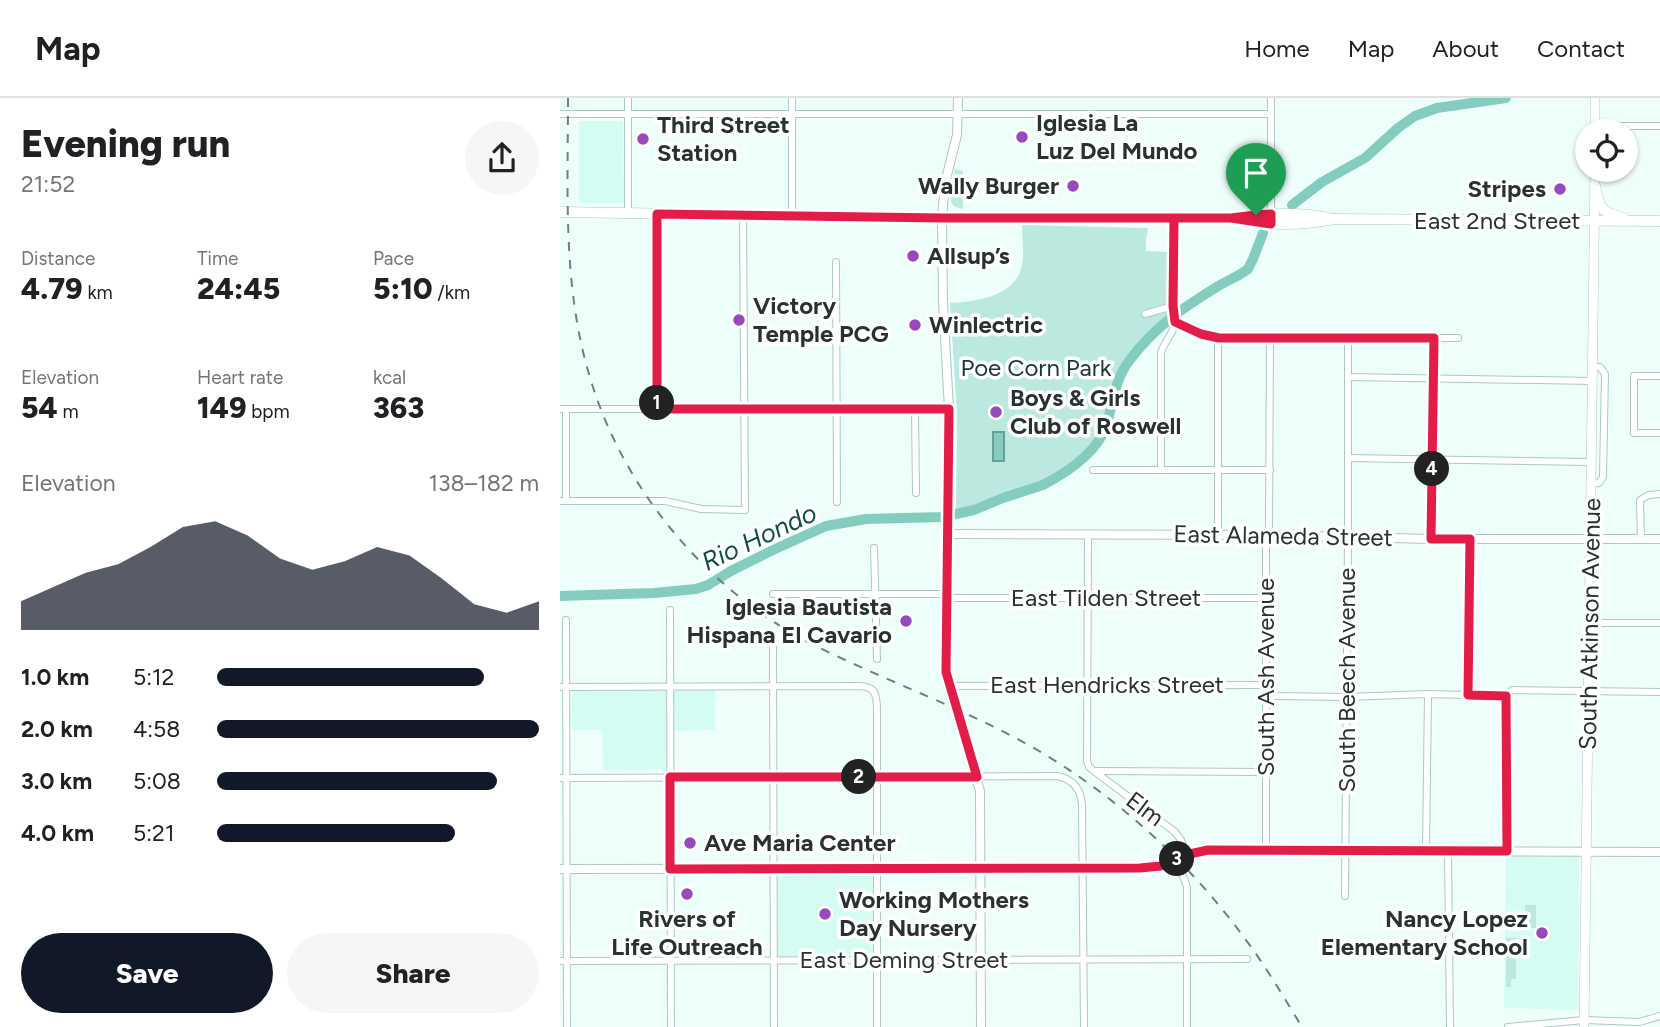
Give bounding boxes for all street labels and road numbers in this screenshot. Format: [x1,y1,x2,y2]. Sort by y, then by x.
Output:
street label: East 2nd Street [1414,206,1580,235]
street label: South Atkinson Avenue [1573,498,1606,750]
street label: East Alameda Street [1173,519,1393,552]
street label: South Beech Avenue [1332,568,1361,792]
street label: South Ash Avenue [1251,578,1280,776]
street label: East Tilden Street [1011,583,1201,612]
street label: East Hendricks Street [990,670,1224,699]
street label: Elm [1121,785,1170,832]
street label: East Deming Street [800,945,1008,974]

